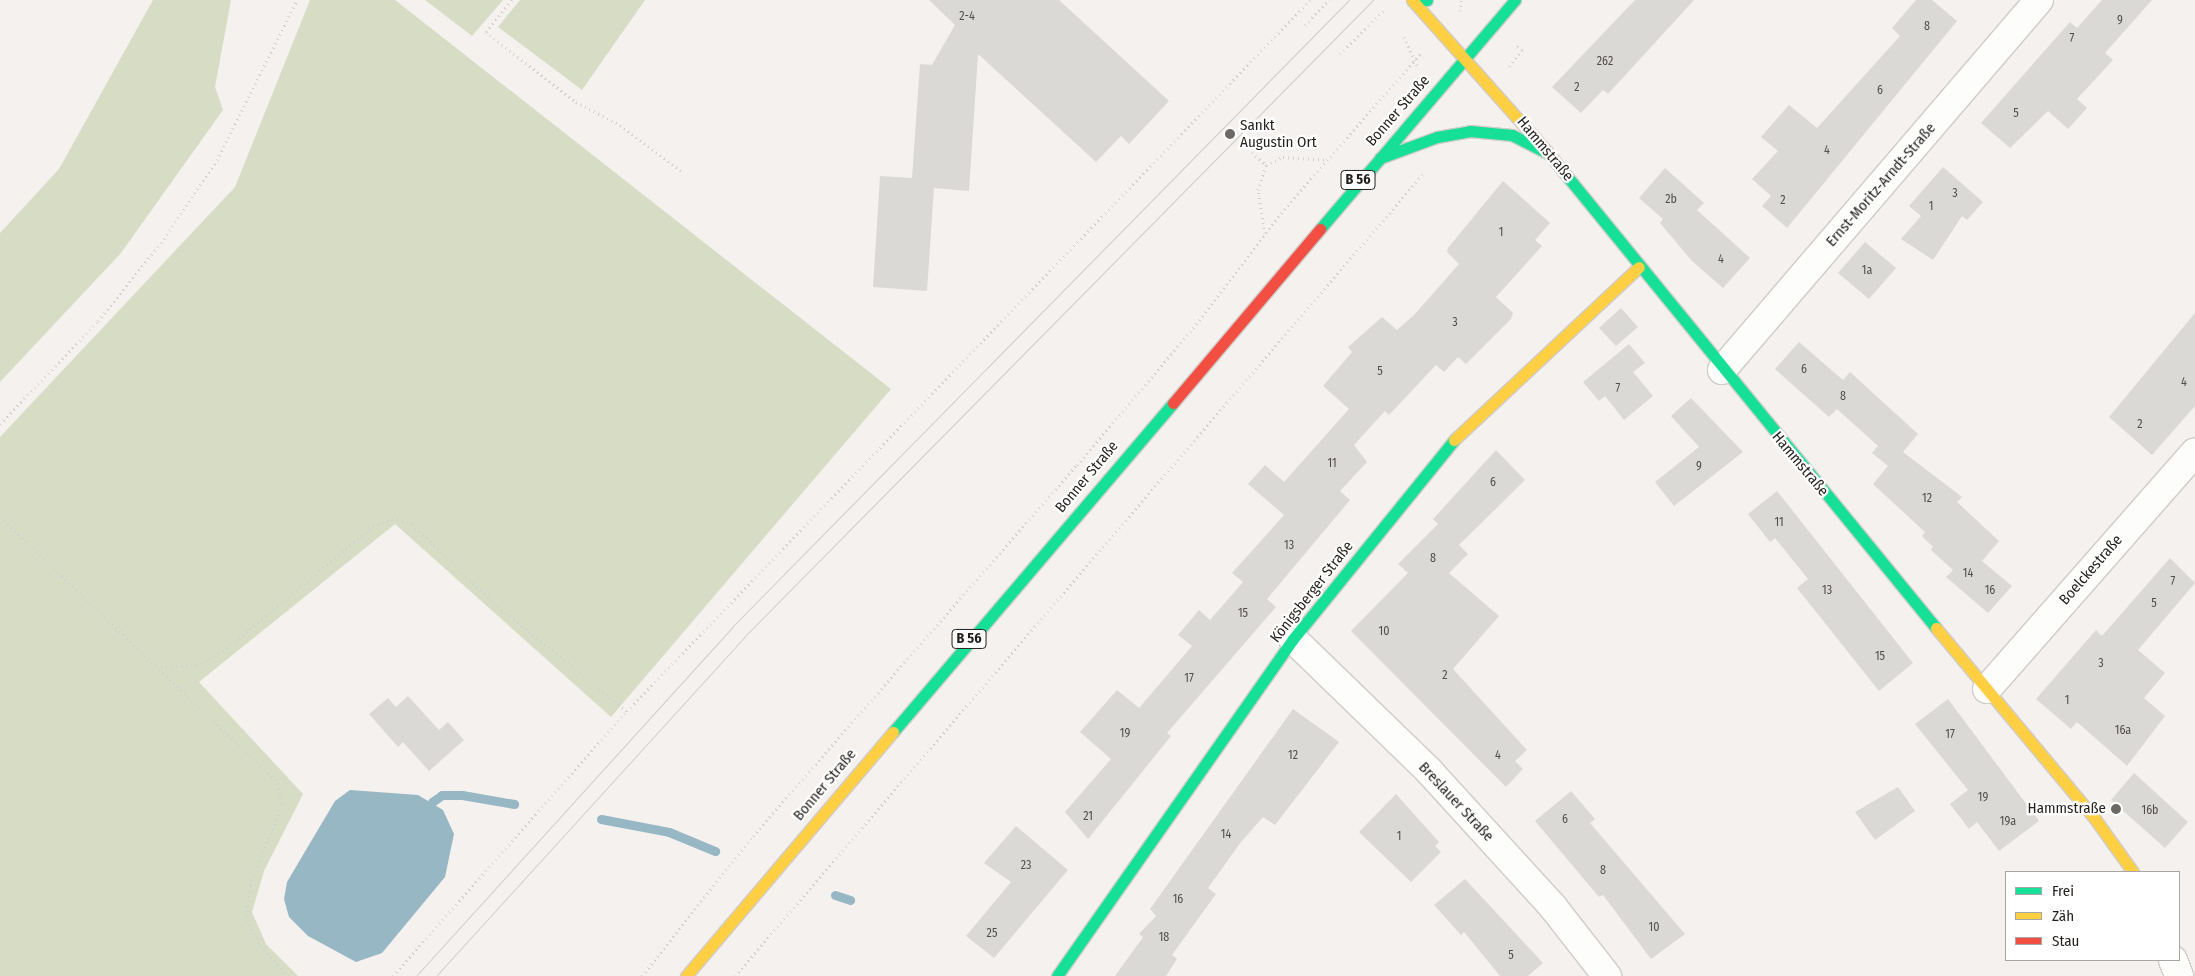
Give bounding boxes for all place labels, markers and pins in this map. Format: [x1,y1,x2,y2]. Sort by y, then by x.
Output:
place label: Sankt Augustin Ort [1240,116,1317,151]
marker: Sankt Augustin Ort [1224,128,1236,140]
place label: Hammstraße [2028,800,2106,818]
marker: Hammstraße [2110,803,2122,815]

